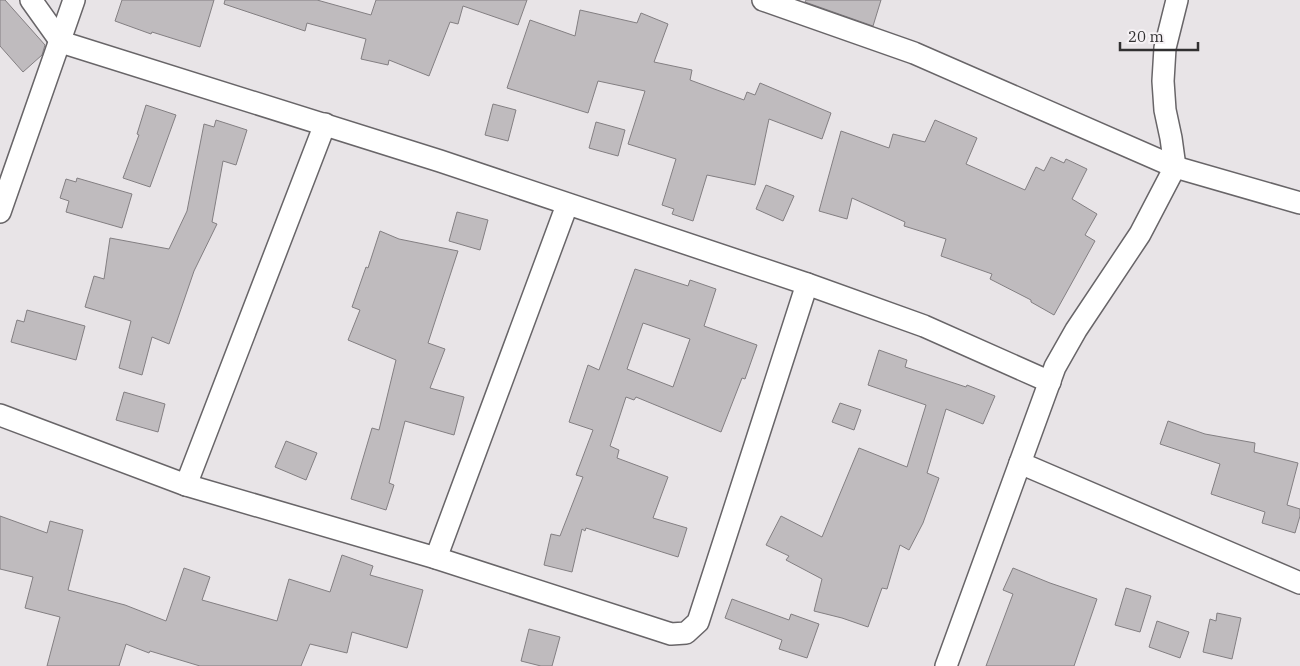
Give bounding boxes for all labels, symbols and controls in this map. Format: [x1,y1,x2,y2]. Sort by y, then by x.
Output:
scale bar [1120,20,1198,52]
text: 20 m [1128,27,1164,46]

